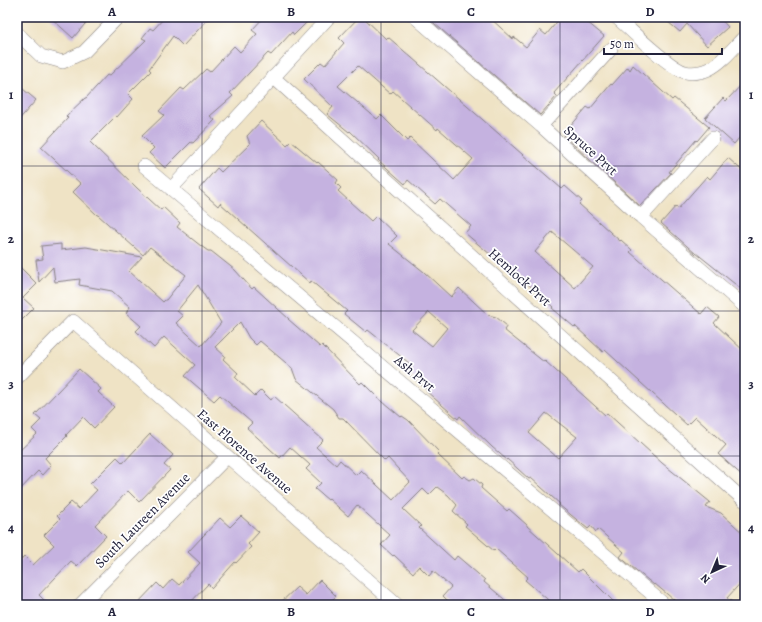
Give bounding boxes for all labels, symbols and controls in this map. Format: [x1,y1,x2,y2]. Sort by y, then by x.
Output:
text: A [107,3,117,20]
text: B [287,3,295,20]
text: C [467,3,475,20]
text: D [645,3,655,20]
scale bar [604,30,722,56]
text: 50 m [610,36,634,52]
text: 1 [9,86,14,103]
text: 1 [749,86,754,103]
street label: Spruce Prvt [560,121,622,180]
text: 2 [8,230,15,247]
text: 2 [748,230,755,247]
street label: Hemlock Prvt [484,244,555,311]
street label: Ash Prvt [389,350,439,396]
text: 3 [8,375,14,392]
text: 3 [748,375,754,392]
street label: East Florence Avenue [193,405,296,498]
street label: South Laureen Avenue [91,469,194,572]
text: 4 [8,519,14,536]
text: 4 [748,519,754,536]
north arrow [692,552,732,592]
text: N [697,571,713,587]
text: A [107,603,117,620]
text: B [287,603,295,620]
text: C [467,603,475,620]
text: D [645,603,655,620]

